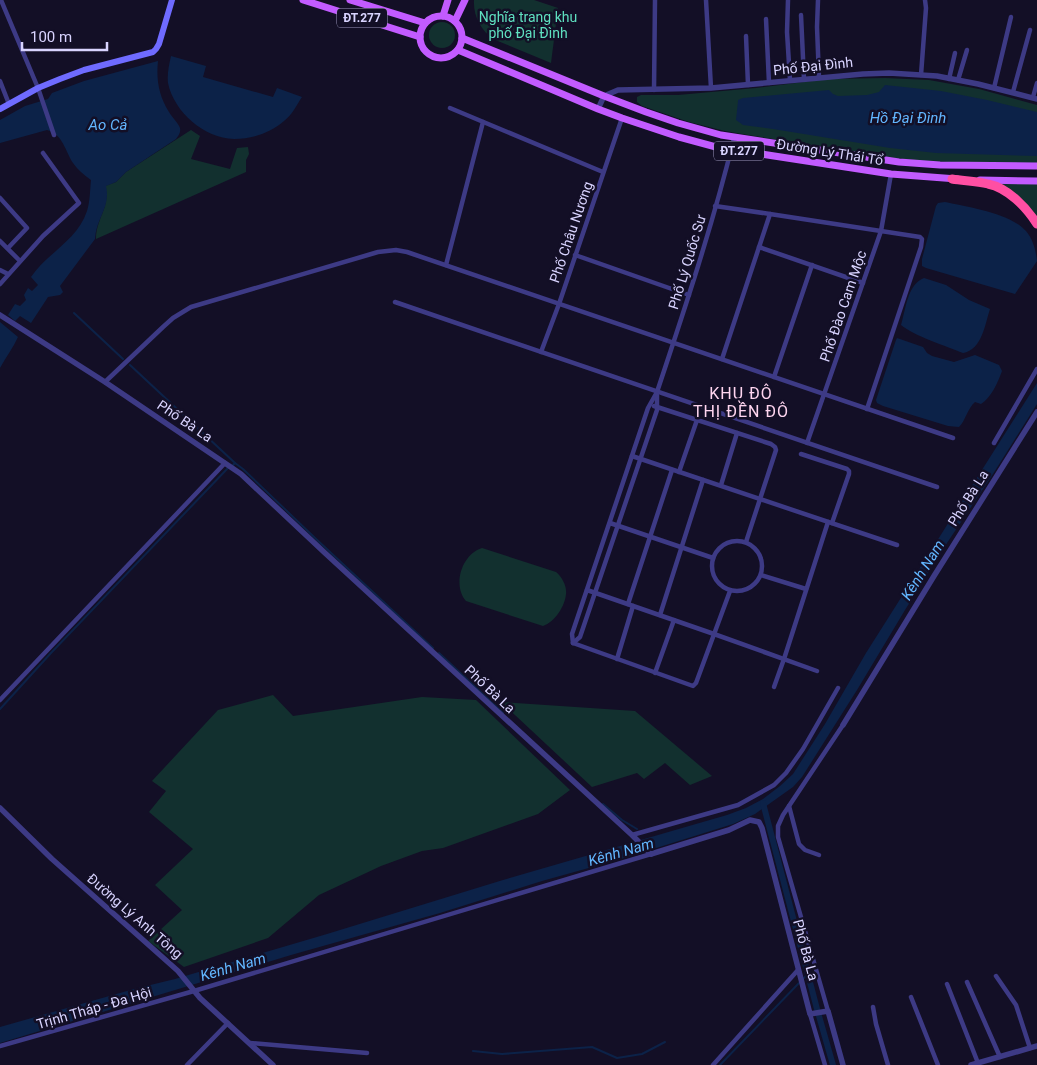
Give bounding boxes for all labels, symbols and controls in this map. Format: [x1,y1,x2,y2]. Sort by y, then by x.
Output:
road number: ĐT.277 [337,8,387,28]
park label: Nghĩa trang khu phố Đại Đình [479,9,577,41]
scale bar [22,20,108,52]
text: 100 m [30,28,72,46]
street label: Phố Đại Đình [772,54,854,78]
water label: Hồ Đại Đình [870,109,946,127]
water label: Ao Cả [88,116,127,134]
street label: Đường Lý Thái Tổ [776,136,884,168]
road number: ĐT.277 [714,142,764,160]
street label: Phố Châu Nương [546,179,596,285]
street label: Phố Lý Quốc Sư [665,213,709,311]
street label: Phố Đào Cam Mộc [816,248,870,364]
district label: KHU ĐÔ THỊ ĐỀN ĐÔ [693,383,789,421]
street label: Phố Bà La [154,397,216,445]
street label: Phố Bà La [945,467,991,529]
water label: Kênh Nam [897,537,949,603]
street label: Phố Bà La [462,662,518,716]
water label: Kênh Nam [586,834,656,870]
street label: Đường Lý Anh Tông [84,870,186,962]
street label: Phố Bà La [790,918,822,982]
water label: Kênh Nam [198,949,268,985]
street label: Trịnh Tháp - Đa Hội [35,984,153,1032]

